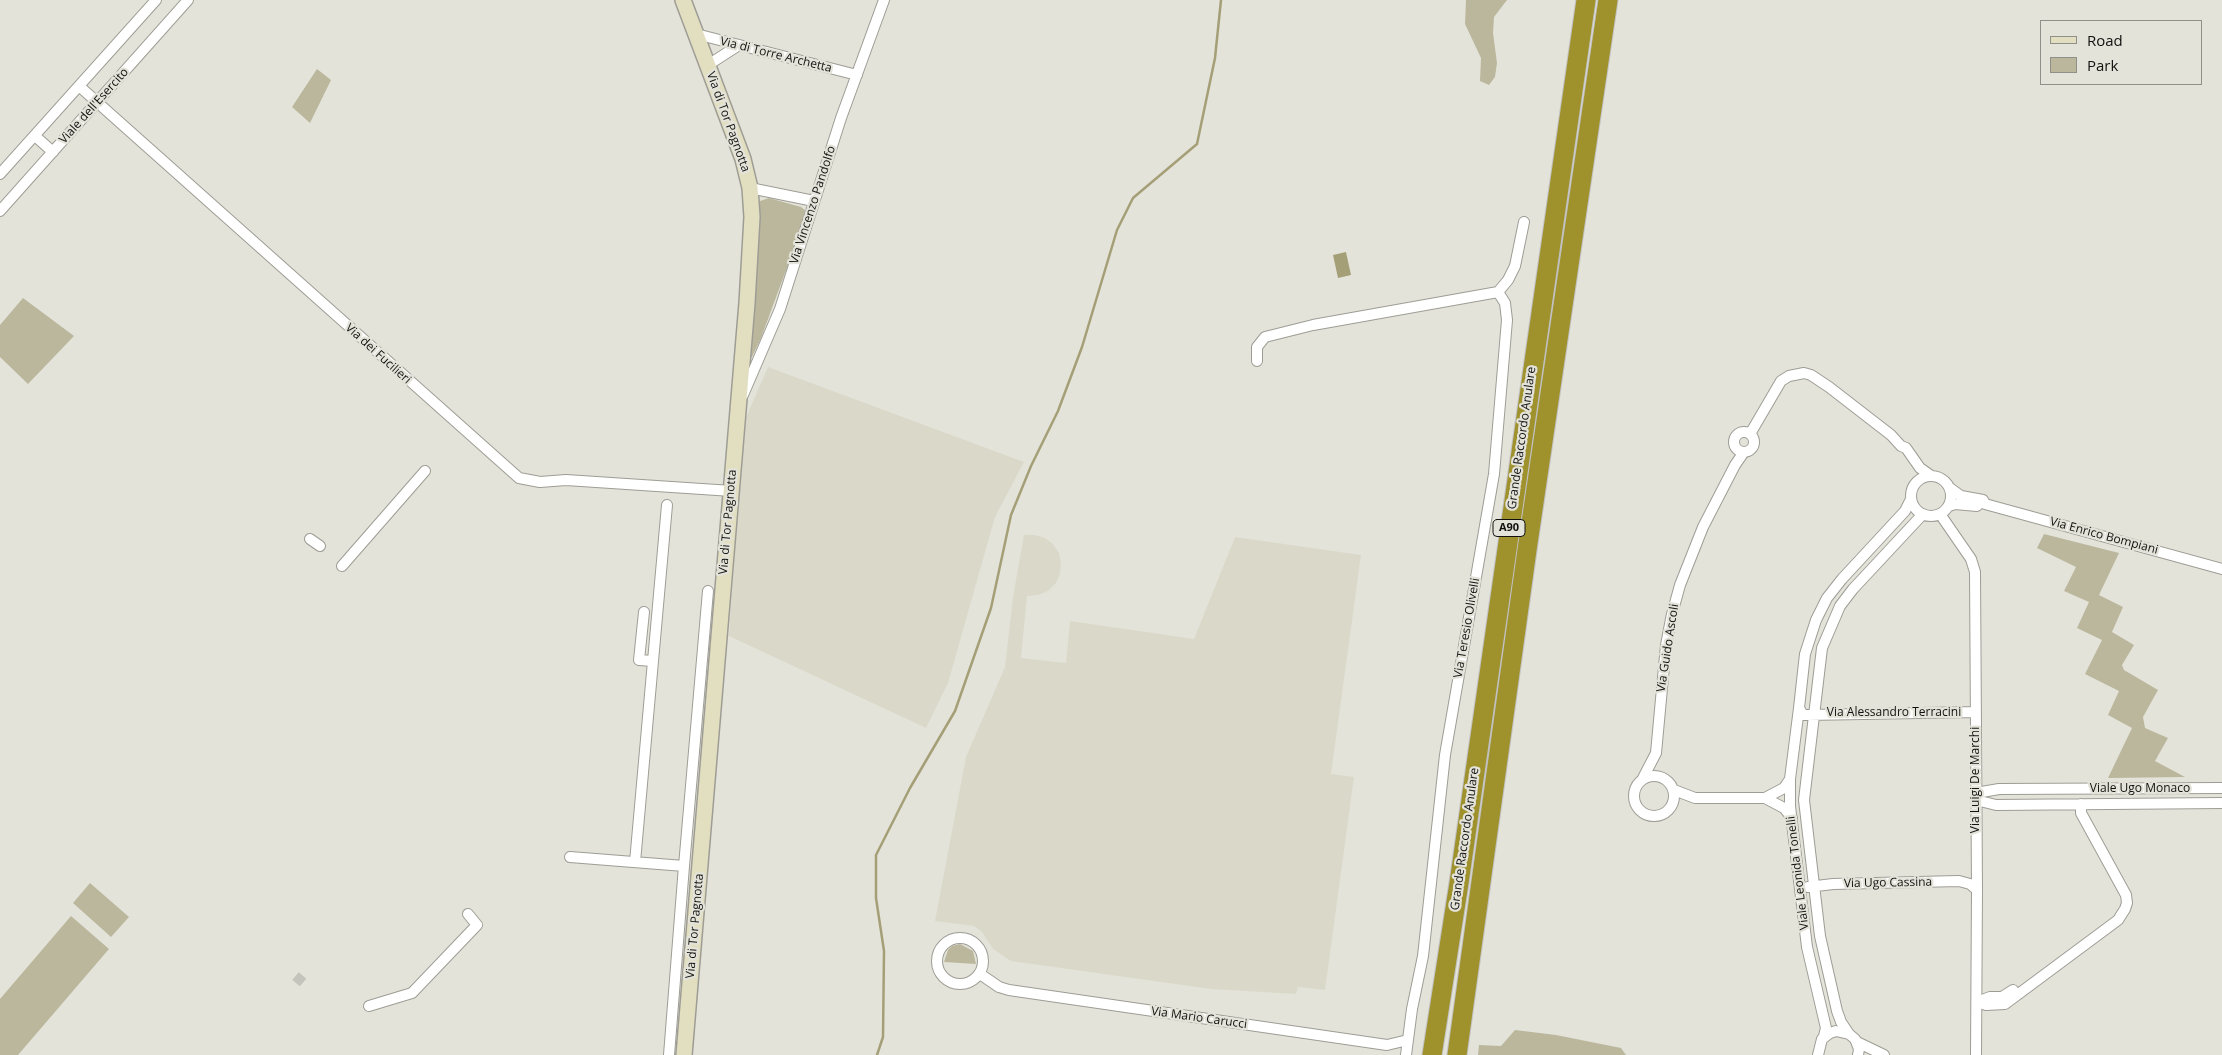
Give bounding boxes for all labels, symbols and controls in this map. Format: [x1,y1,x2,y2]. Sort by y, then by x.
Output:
legend [2040,20,2202,85]
text: Road [2087,30,2123,50]
street label: Via di Torre Archetta [719,34,833,76]
text: Park [2087,55,2118,75]
street label: Viale dell'Esercito [56,65,132,147]
street label: Via di Tor Pagnotta [703,70,753,174]
street label: Via Vincenzo Pandolfo [787,144,839,266]
street label: Via dei Fucilieri [342,321,414,387]
street label: Grande Raccordo Anulare [1505,366,1539,510]
street label: Via di Tor Pagnotta [716,469,740,575]
street label: Via Enrico Bompiani [2048,515,2160,557]
road number: A90 [1493,520,1525,536]
street label: Via Teresio Olivelli [1451,577,1483,679]
street label: Via Guido Ascoli [1654,603,1682,693]
street label: Via Alessandro Terracini [1827,706,1961,720]
street label: Via Luigi De Marchi [1969,727,1983,833]
street label: Grande Raccordo Anulare [1448,767,1482,911]
street label: Viale Ugo Monaco [2090,782,2190,796]
street label: Viale Leonida Tonelli [1784,815,1812,931]
street label: Via di Tor Pagnotta [683,873,707,979]
street label: Via Ugo Cassina [1844,875,1932,891]
street label: Via Mario Carucci [1150,1004,1248,1032]

